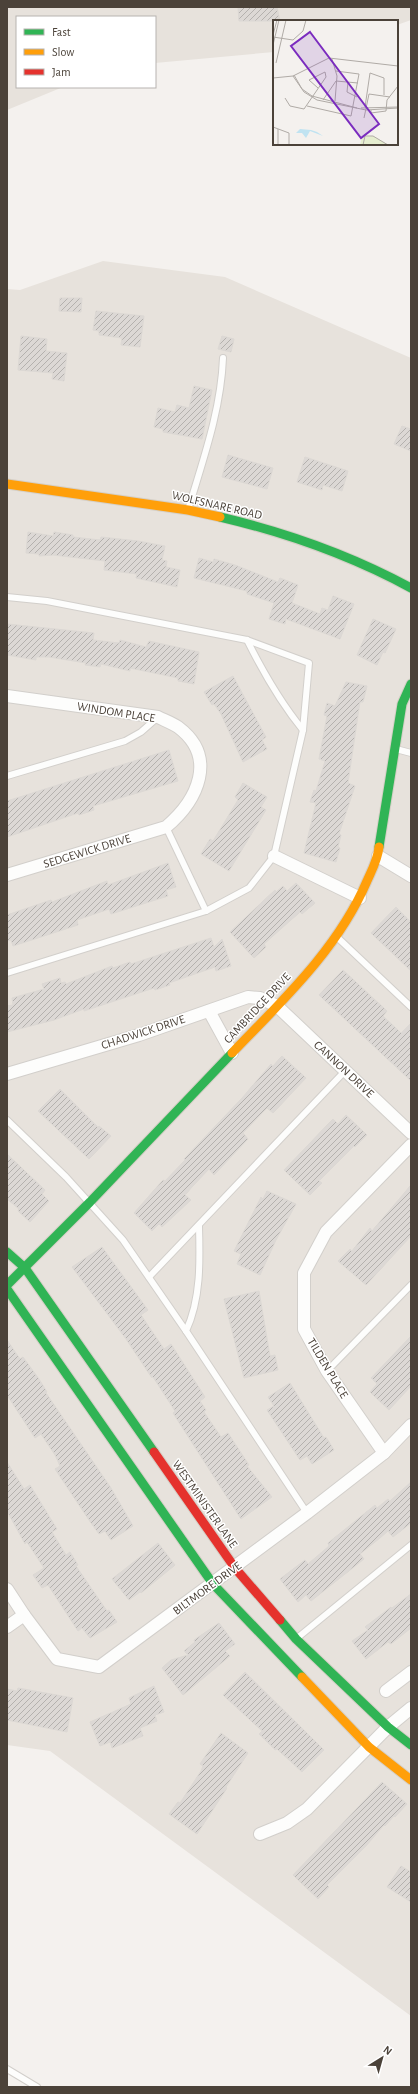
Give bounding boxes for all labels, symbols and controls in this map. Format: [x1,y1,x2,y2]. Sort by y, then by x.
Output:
legend [16,16,156,88]
inset map [273,20,398,145]
text: Fast [52,26,71,38]
text: Slow [52,46,74,58]
text: Jam [52,66,71,78]
street label: WOLFSNARE ROAD [171,489,264,521]
street label: WINDOM PLACE [76,700,156,724]
street label: SEDGEWICK DRIVE [42,832,132,870]
street label: CAMBRIDGE DRIVE [221,970,293,1046]
street label: CHADWICK DRIVE [100,1013,187,1051]
street label: CANNON DRIVE [312,1038,376,1100]
street label: TILDEN PLACE [305,1336,351,1400]
street label: WESTMINISTER LANE [170,1458,240,1550]
street label: BILTMORE DRIVE [171,1559,244,1617]
north arrow [362,2038,402,2078]
text: N [381,2044,394,2057]

